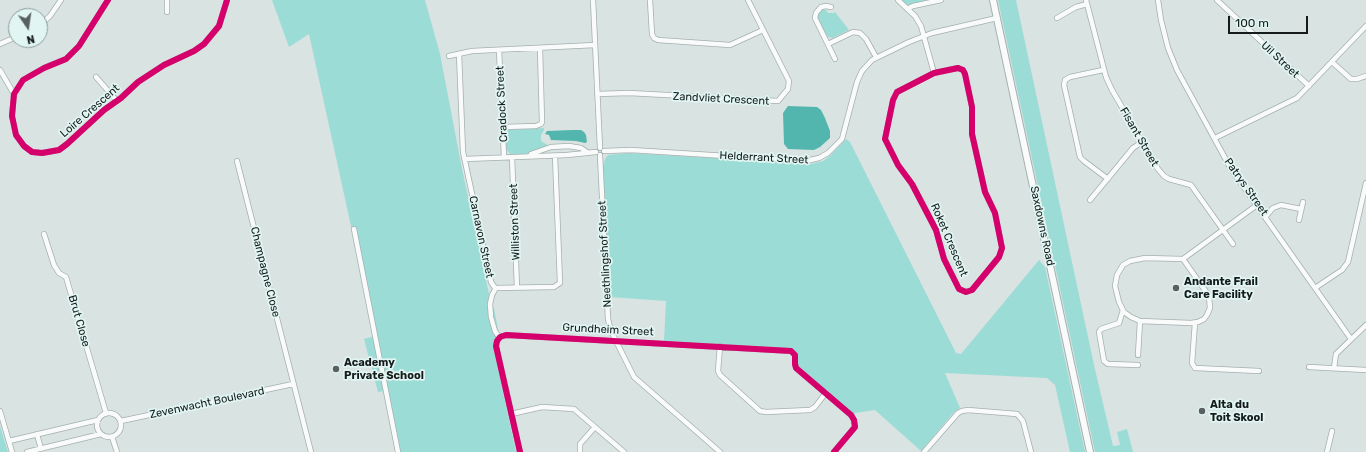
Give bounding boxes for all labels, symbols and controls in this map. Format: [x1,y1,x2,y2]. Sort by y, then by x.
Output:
north arrow [8,8,48,48]
scale bar [1230,8,1310,34]
text: 100 m [1235,16,1269,30]
text: N [25,32,36,46]
street label: Uil Street [1258,39,1302,81]
street label: Cradock Street [493,65,511,143]
street label: Loire Crescent [58,82,122,140]
street label: Zandvliet Crescent [672,90,770,108]
street label: Fisant Street [1117,105,1161,169]
street label: Helderrant Street [719,149,809,167]
street label: Patrys Street [1221,156,1271,218]
street label: Williston Street [507,183,523,261]
street label: Saxdowns Road [1027,185,1057,267]
street label: Carnavon Street [466,195,496,279]
street label: Neethlingshof Street [596,200,614,308]
street label: Roket Crescent [928,201,970,279]
street label: Champagne Close [247,225,283,319]
place label: Andante Frail Care Facility [1184,275,1258,301]
marker: Andante Frail Care Facility [1171,283,1181,293]
street label: Brut Close [65,294,93,348]
street label: Grundheim Street [562,321,654,339]
place label: Academy Private School [344,356,424,382]
marker: Academy Private School [331,364,341,374]
street label: Zevenwacht Boulevard [148,384,266,422]
place label: Alta du Toit Skool [1210,398,1263,424]
marker: Alta du Toit Skool [1197,406,1207,416]

